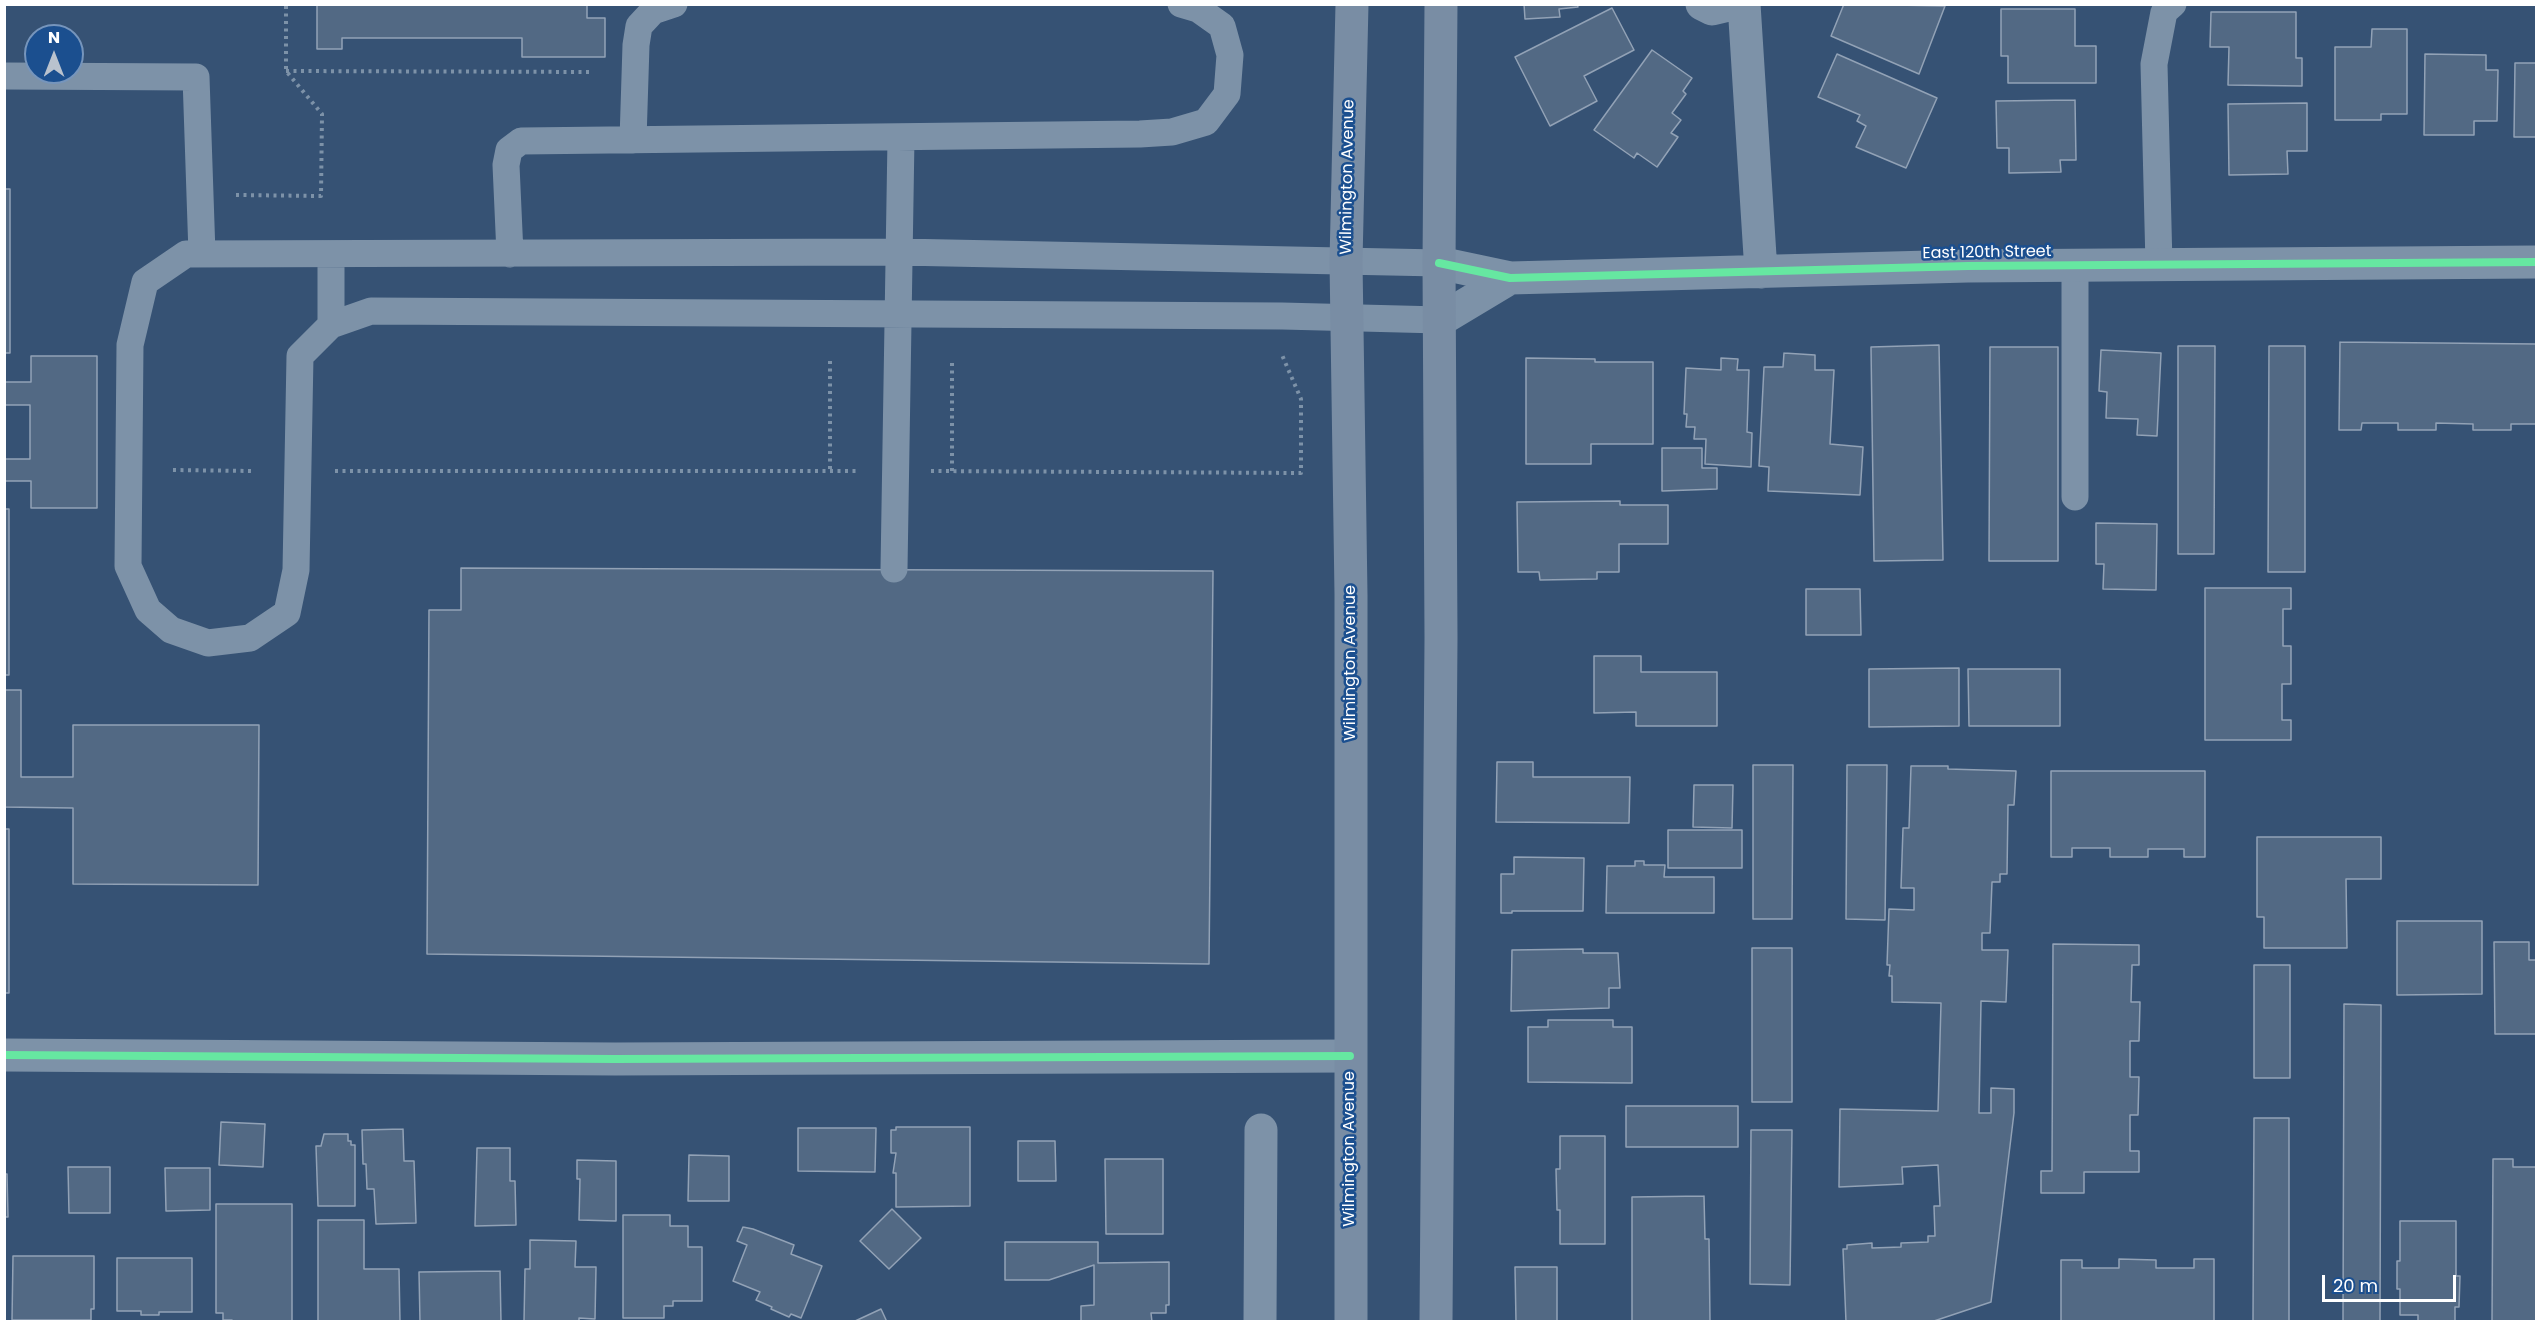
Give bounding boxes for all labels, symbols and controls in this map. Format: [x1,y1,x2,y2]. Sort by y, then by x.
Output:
north arrow [24,24,84,84]
text: N [48,26,60,49]
street label: Wilmington Avenue [1337,99,1359,255]
street label: East 120th Street [1922,242,2052,264]
street label: Wilmington Avenue [1341,585,1361,741]
street label: Wilmington Avenue [1340,1071,1360,1227]
scale bar [2325,1263,2458,1301]
text: 20 m [2333,1273,2378,1298]

